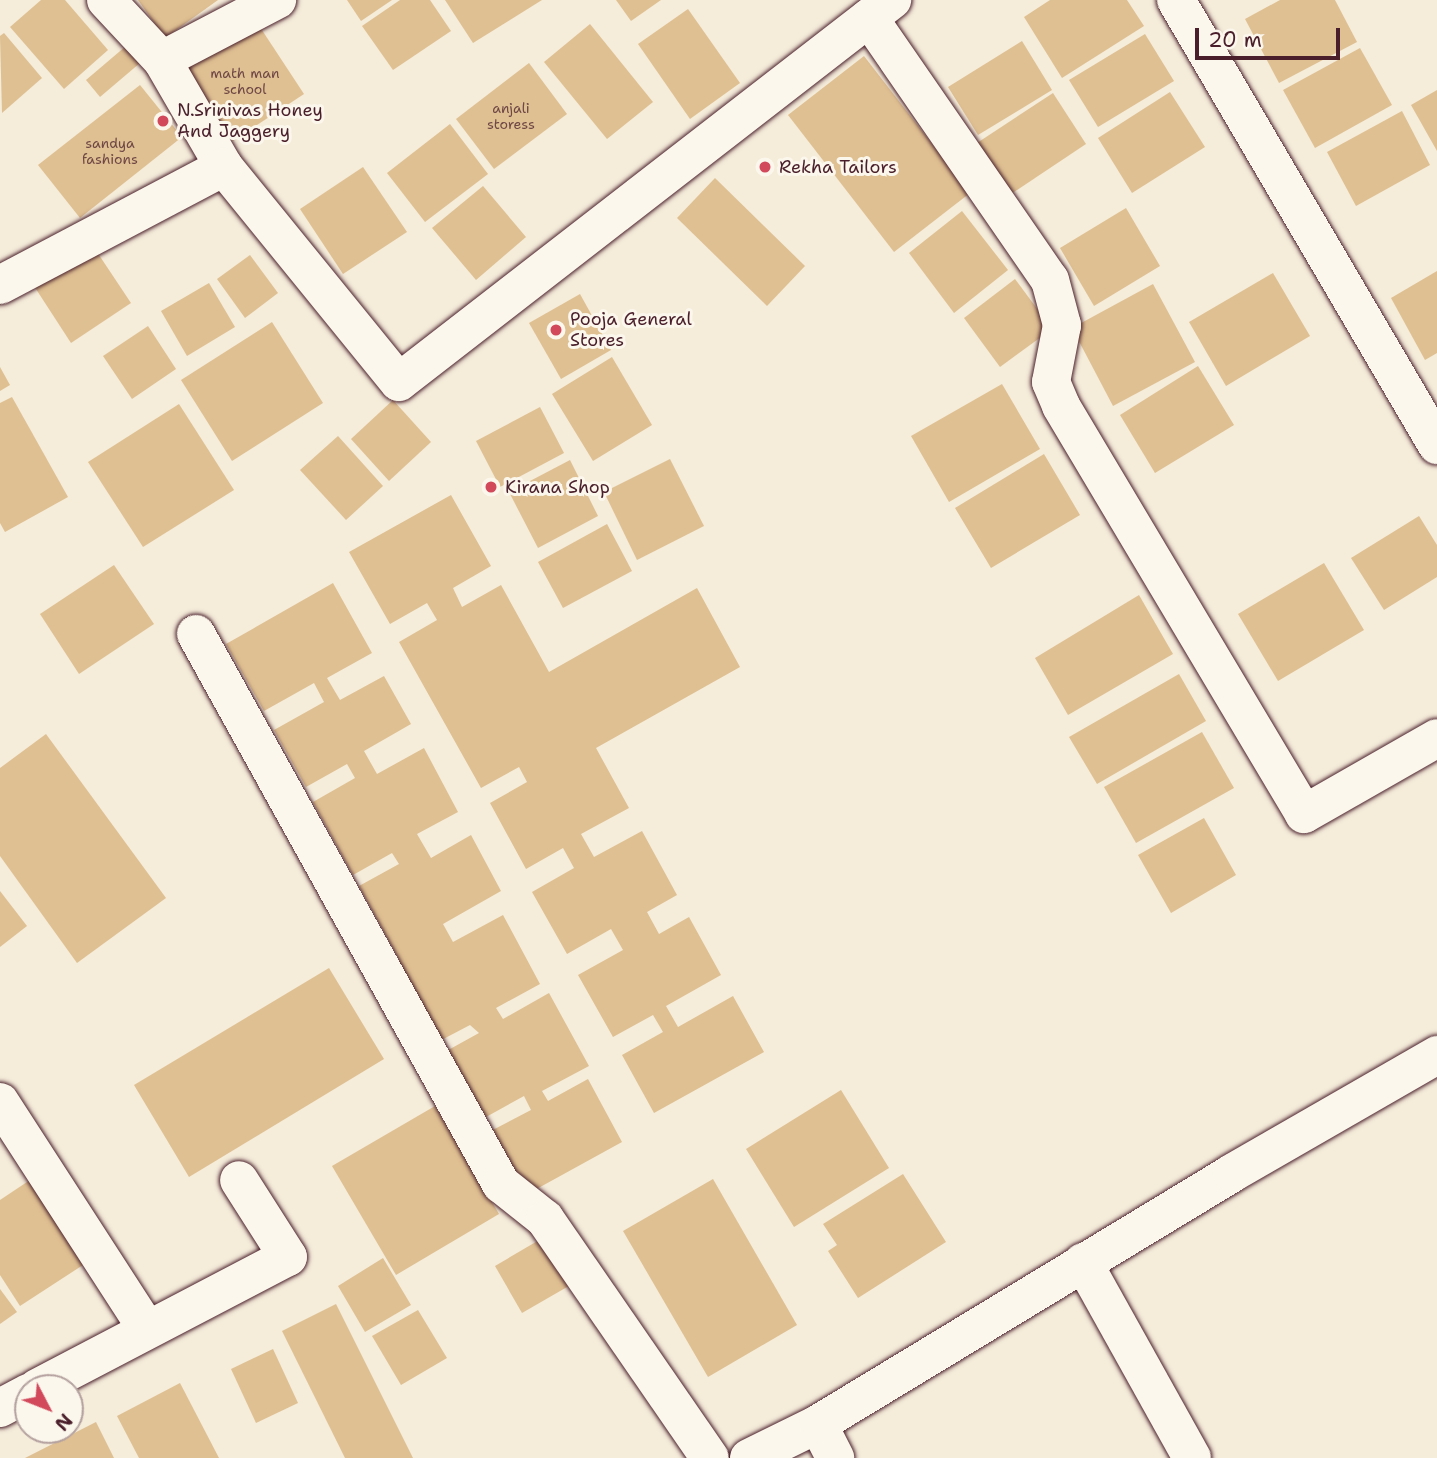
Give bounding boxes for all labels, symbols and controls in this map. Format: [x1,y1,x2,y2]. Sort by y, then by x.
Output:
scale bar [1199,14,1344,58]
text: 20 m [1208,26,1262,54]
house number: math man school [210,65,280,98]
place label: N.Srinivas Honey And Jaggery [177,100,323,142]
house number: anjali storess [487,100,535,132]
marker: N.Srinivas Honey And Jaggery [155,113,171,129]
house number: sandya fashions [82,135,138,168]
place label: Rekha Tailors [779,156,897,178]
marker: Rekha Tailors [757,159,773,175]
place label: Pooja General Stores [570,309,692,352]
marker: Pooja General Stores [548,322,564,338]
place label: Kirana Shop [505,476,610,498]
marker: Kirana Shop [483,479,499,495]
north arrow [14,1374,84,1444]
text: N [49,1408,78,1436]

